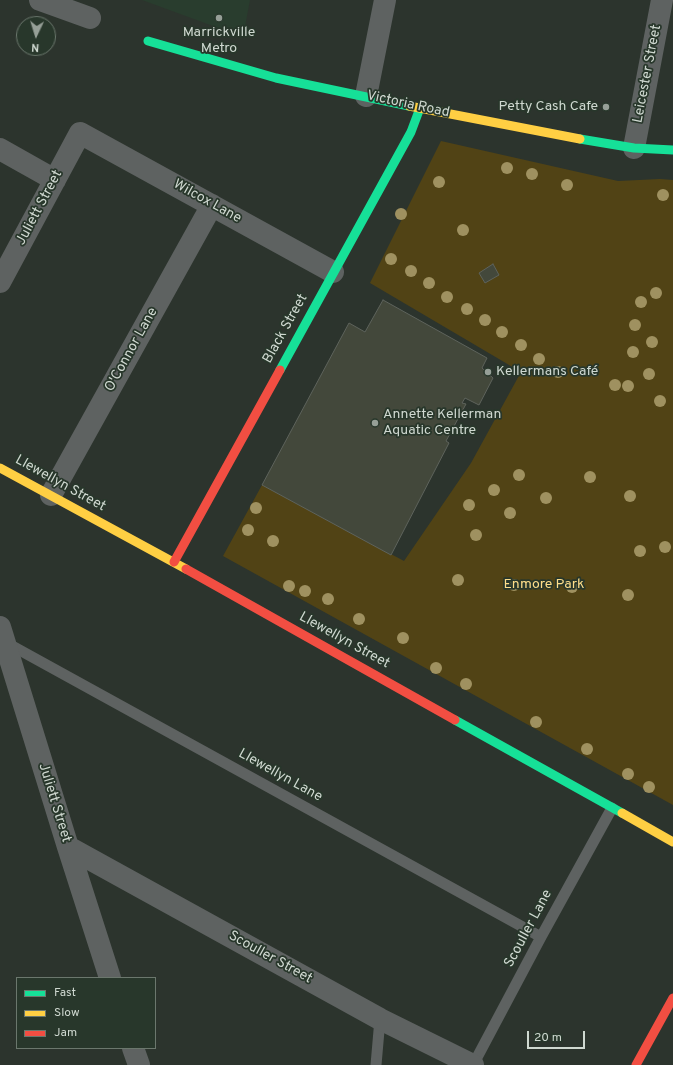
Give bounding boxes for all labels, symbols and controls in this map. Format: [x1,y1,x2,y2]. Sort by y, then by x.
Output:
marker: Marrickville Metro [214,13,224,23]
north arrow [16,16,56,56]
street label: Leicester Street [630,23,666,125]
place label: Marrickville Metro [183,25,255,58]
text: N [31,40,40,54]
street label: Victoria Road [365,88,451,122]
place label: Petty Cash Cafe [499,99,598,115]
marker: Petty Cash Cafe [601,102,611,112]
street label: Juliett Street [13,168,67,248]
street label: Wilcox Lane [170,176,244,228]
street label: Black Street [260,291,312,367]
street label: O'Connor Lane [102,305,162,395]
place label: Kellermans Café [496,364,598,380]
marker: Kellermans Café [483,367,493,377]
place label: Annette Kellerman Aquatic Centre [383,407,501,440]
marker: Annette Kellerman Aquatic Centre [370,418,380,428]
street label: Llewellyn Street [12,452,108,516]
park label: Enmore Park [503,577,585,593]
street label: Llewellyn Street [296,609,392,673]
street label: Llewellyn Lane [235,746,325,806]
street label: Juliett Street [34,761,74,845]
street label: Scouller Lane [501,887,557,971]
street label: Scouller Street [225,928,315,988]
legend [16,977,156,1049]
text: Fast [54,985,76,1001]
text: Slow [54,1005,80,1021]
scale bar [529,1023,587,1049]
text: Jam [54,1025,77,1041]
text: 20 m [534,1030,562,1046]

